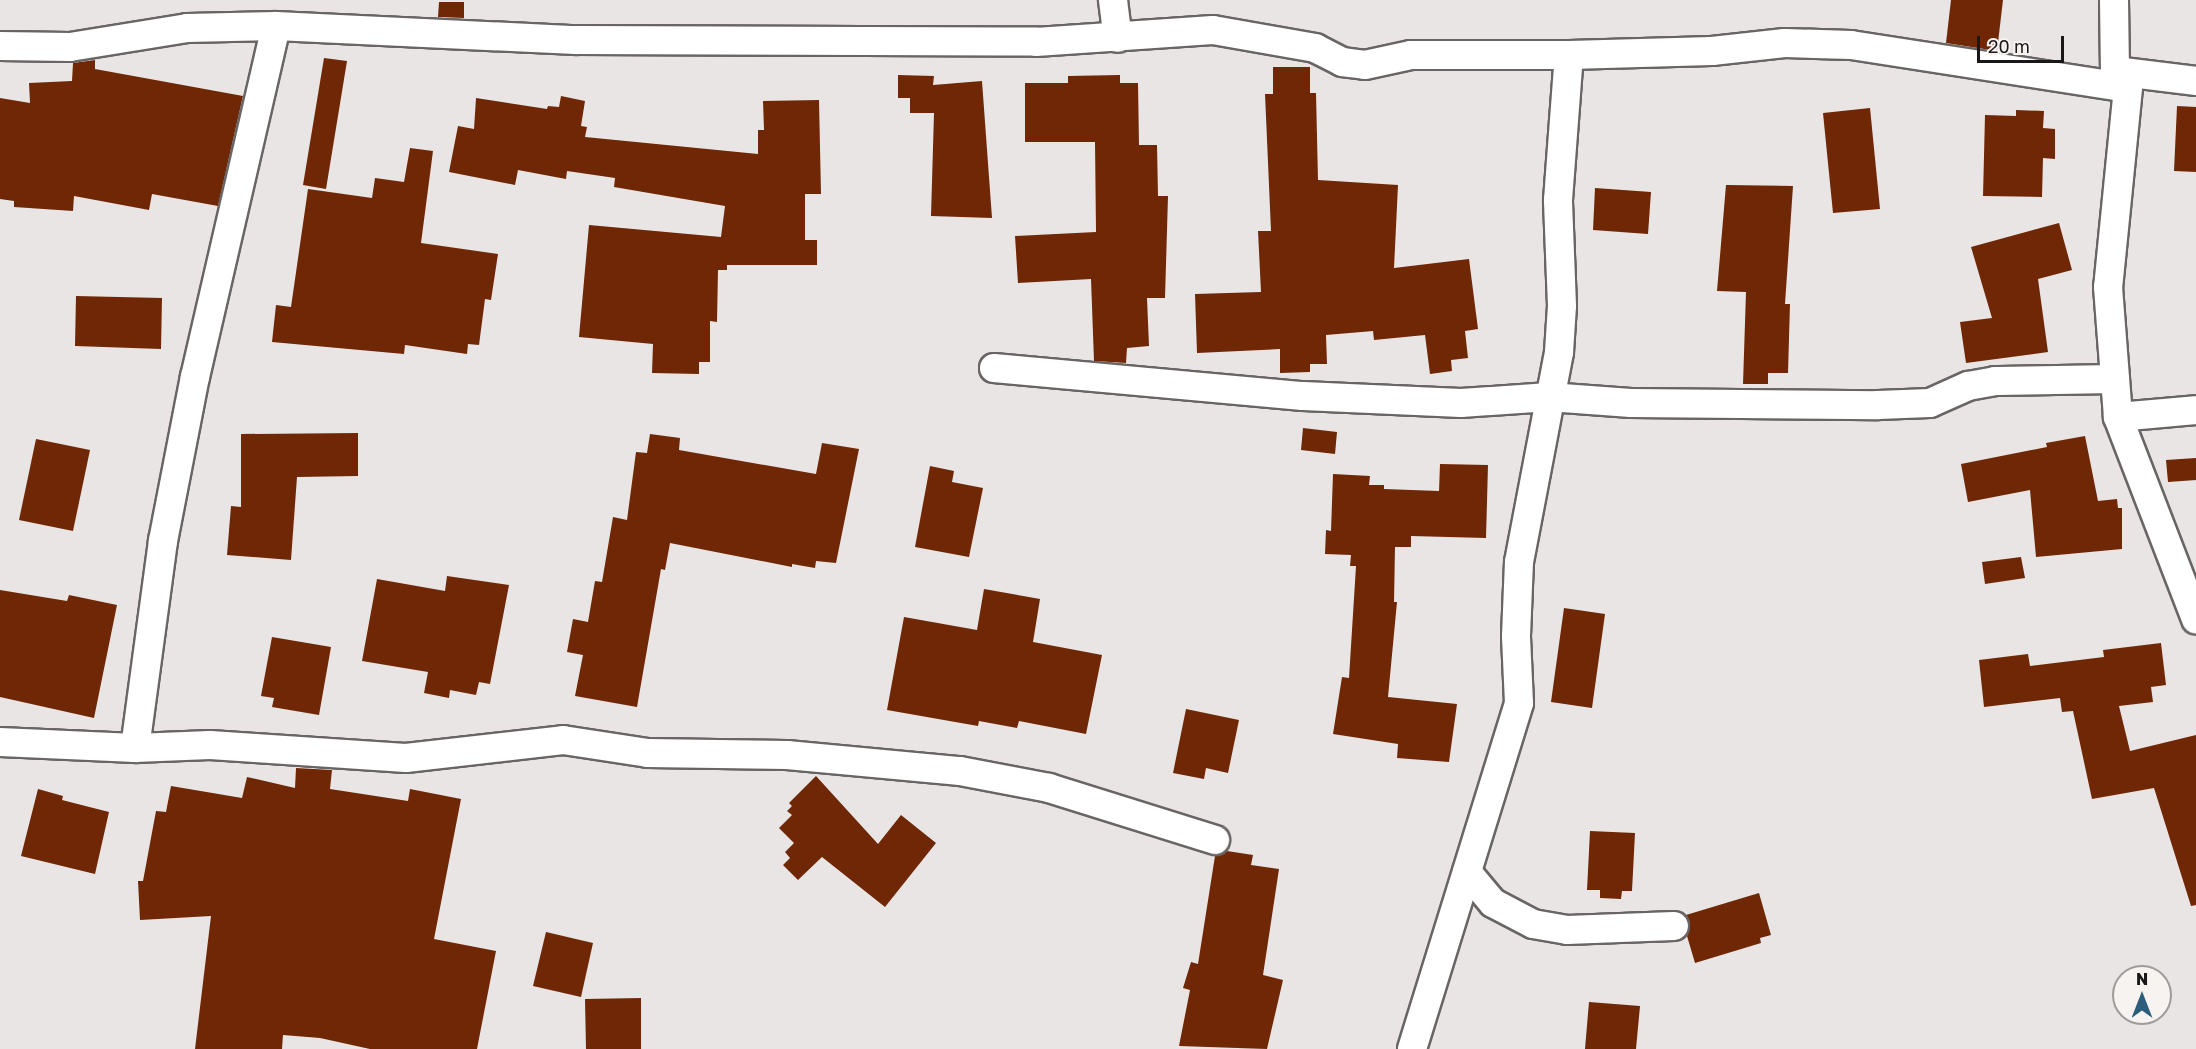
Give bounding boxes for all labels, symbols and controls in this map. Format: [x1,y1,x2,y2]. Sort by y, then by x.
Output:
scale bar [1980,24,2067,62]
text: 20 m [1988,35,2030,57]
north arrow [2112,965,2172,1025]
text: N [2136,969,2148,989]

